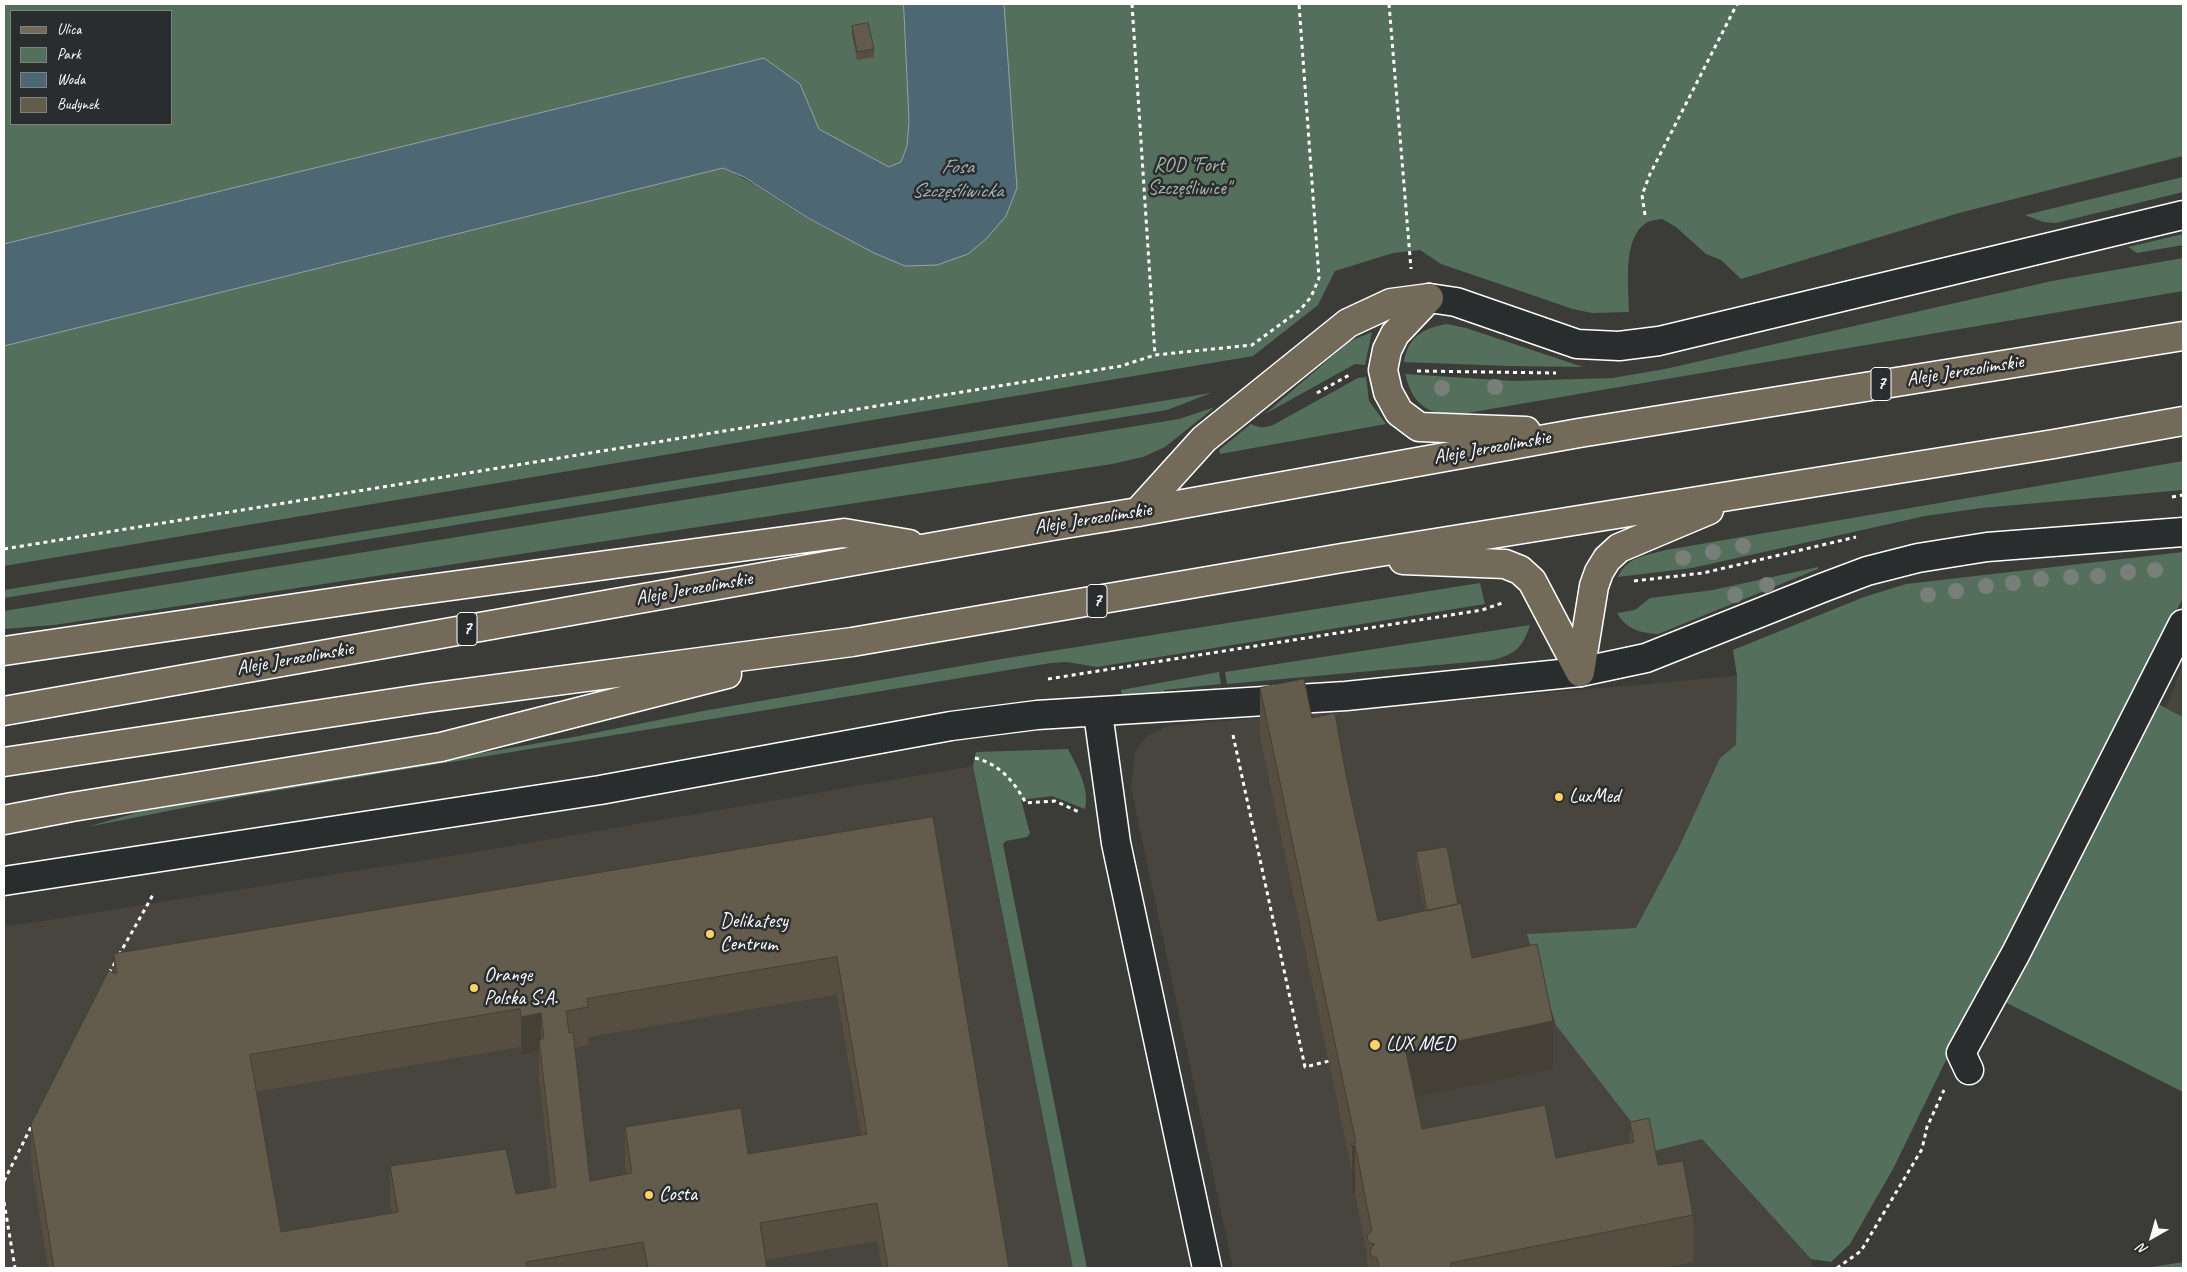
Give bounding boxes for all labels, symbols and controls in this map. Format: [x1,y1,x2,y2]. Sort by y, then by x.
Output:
legend [10,10,172,125]
text: Ulica [57,20,81,39]
text: Park [57,45,81,64]
text: Woda [57,70,85,89]
text: Budynek [57,95,98,114]
water label: Fosa Szczęśliwicka [911,154,1003,204]
park label: ROD "Fort Szczęśliwice" [1148,154,1230,201]
street label: Aleje Jerozolimskie [1905,350,2025,392]
road number: 7 [1871,368,1891,400]
street label: Aleje Jerozolimskie [1432,426,1552,470]
street label: Aleje Jerozolimskie [1033,498,1153,540]
street label: Aleje Jerozolimskie [634,567,754,611]
road number: 7 [1087,584,1107,618]
road number: 7 [457,612,477,646]
street label: Aleje Jerozolimskie [235,637,355,681]
place label: LuxMed [1569,785,1620,809]
marker: LuxMed [1553,791,1565,803]
place label: Delikatesy Centrum [720,910,788,957]
marker: Delikatesy Centrum [704,928,716,940]
place label: Orange Polska S.A. [484,964,558,1011]
marker: Orange Polska S.A. [468,982,480,994]
place label: LUX MED [1386,1033,1455,1057]
marker: LUX MED [1368,1038,1382,1052]
place label: Costa [659,1183,697,1207]
marker: Costa [643,1189,655,1201]
north arrow [2127,1212,2177,1262]
text: N [2134,1240,2151,1259]

